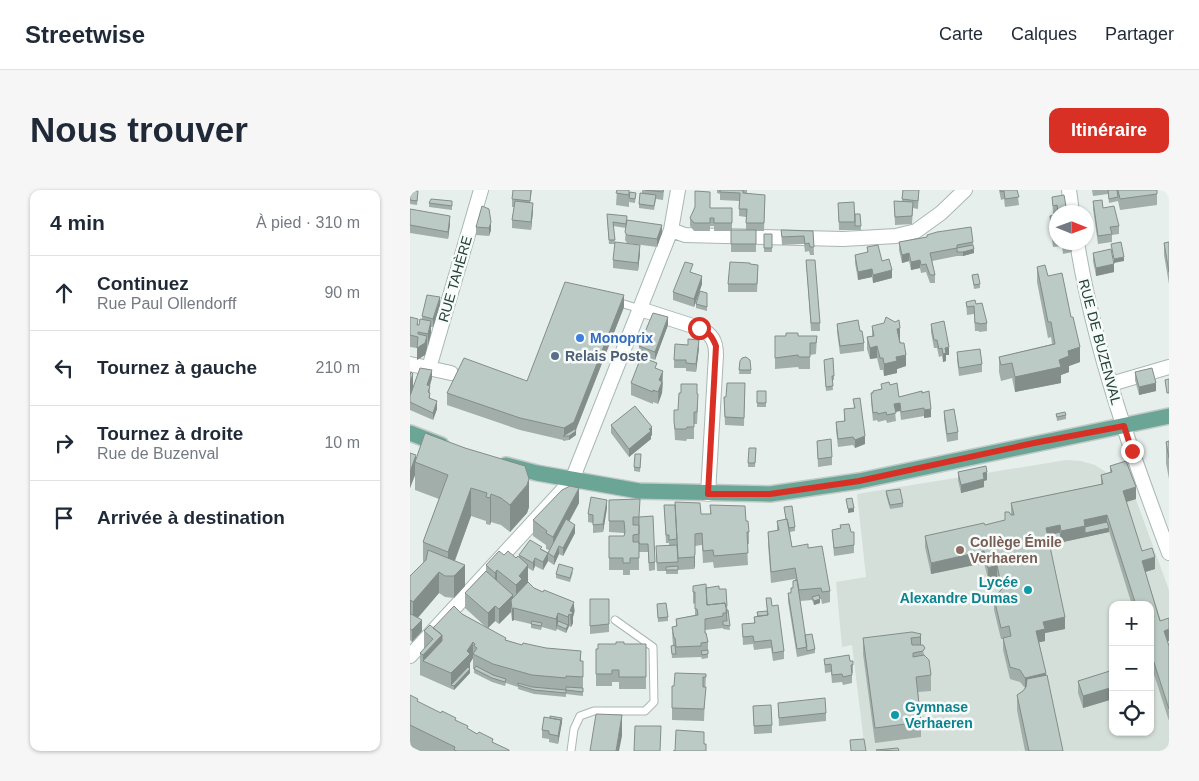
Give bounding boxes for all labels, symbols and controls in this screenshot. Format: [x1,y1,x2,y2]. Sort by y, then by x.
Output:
text: Streetwise [25,21,145,48]
text: Carte [939,24,983,44]
text: Calques [1011,24,1077,44]
text: Partager [1105,24,1174,44]
button: Itinéraire [1049,108,1169,153]
text: Nous trouver [30,110,248,149]
north arrow [1049,205,1094,250]
text: 4 min [50,211,105,234]
text: À pied · 310 m [256,214,360,231]
street label: RUE TAHÈRE [435,234,475,324]
text: Continuez [97,273,189,294]
street label: RUE DE BUZENVAL [1075,277,1125,407]
icon: ahead [50,279,78,307]
text: 90 m [324,284,360,301]
text: Rue Paul Ollendorff [97,295,236,312]
route start [688,317,711,340]
place label: Monoprix [590,330,653,346]
marker: Monoprix [574,332,586,344]
place label: Relais Poste [565,348,648,364]
marker: Relais Poste [549,350,561,362]
icon: left [50,354,78,382]
text: Tournez à gauche [97,357,257,378]
text: 210 m [316,359,360,376]
text: Tournez à droite [97,423,243,444]
icon: right [50,429,78,457]
text: 10 m [324,434,360,451]
route end [1121,440,1144,463]
text: Rue de Buzenval [97,445,219,462]
icon: arrive [50,504,78,532]
text: Arrivée à destination [97,507,285,528]
place label: Collège Émile Verhaeren [970,534,1062,566]
marker: Collège Émile Verhaeren [954,544,966,556]
place label: Lycée Alexandre Dumas [900,574,1018,606]
marker: Lycée Alexandre Dumas [1022,584,1034,596]
map controls [1109,601,1154,736]
button: + [1109,601,1154,646]
button: − [1109,646,1154,691]
button: locate [1109,691,1154,736]
place label: Gymnase Verhaeren [905,699,973,731]
marker: Gymnase Verhaeren [889,709,901,721]

